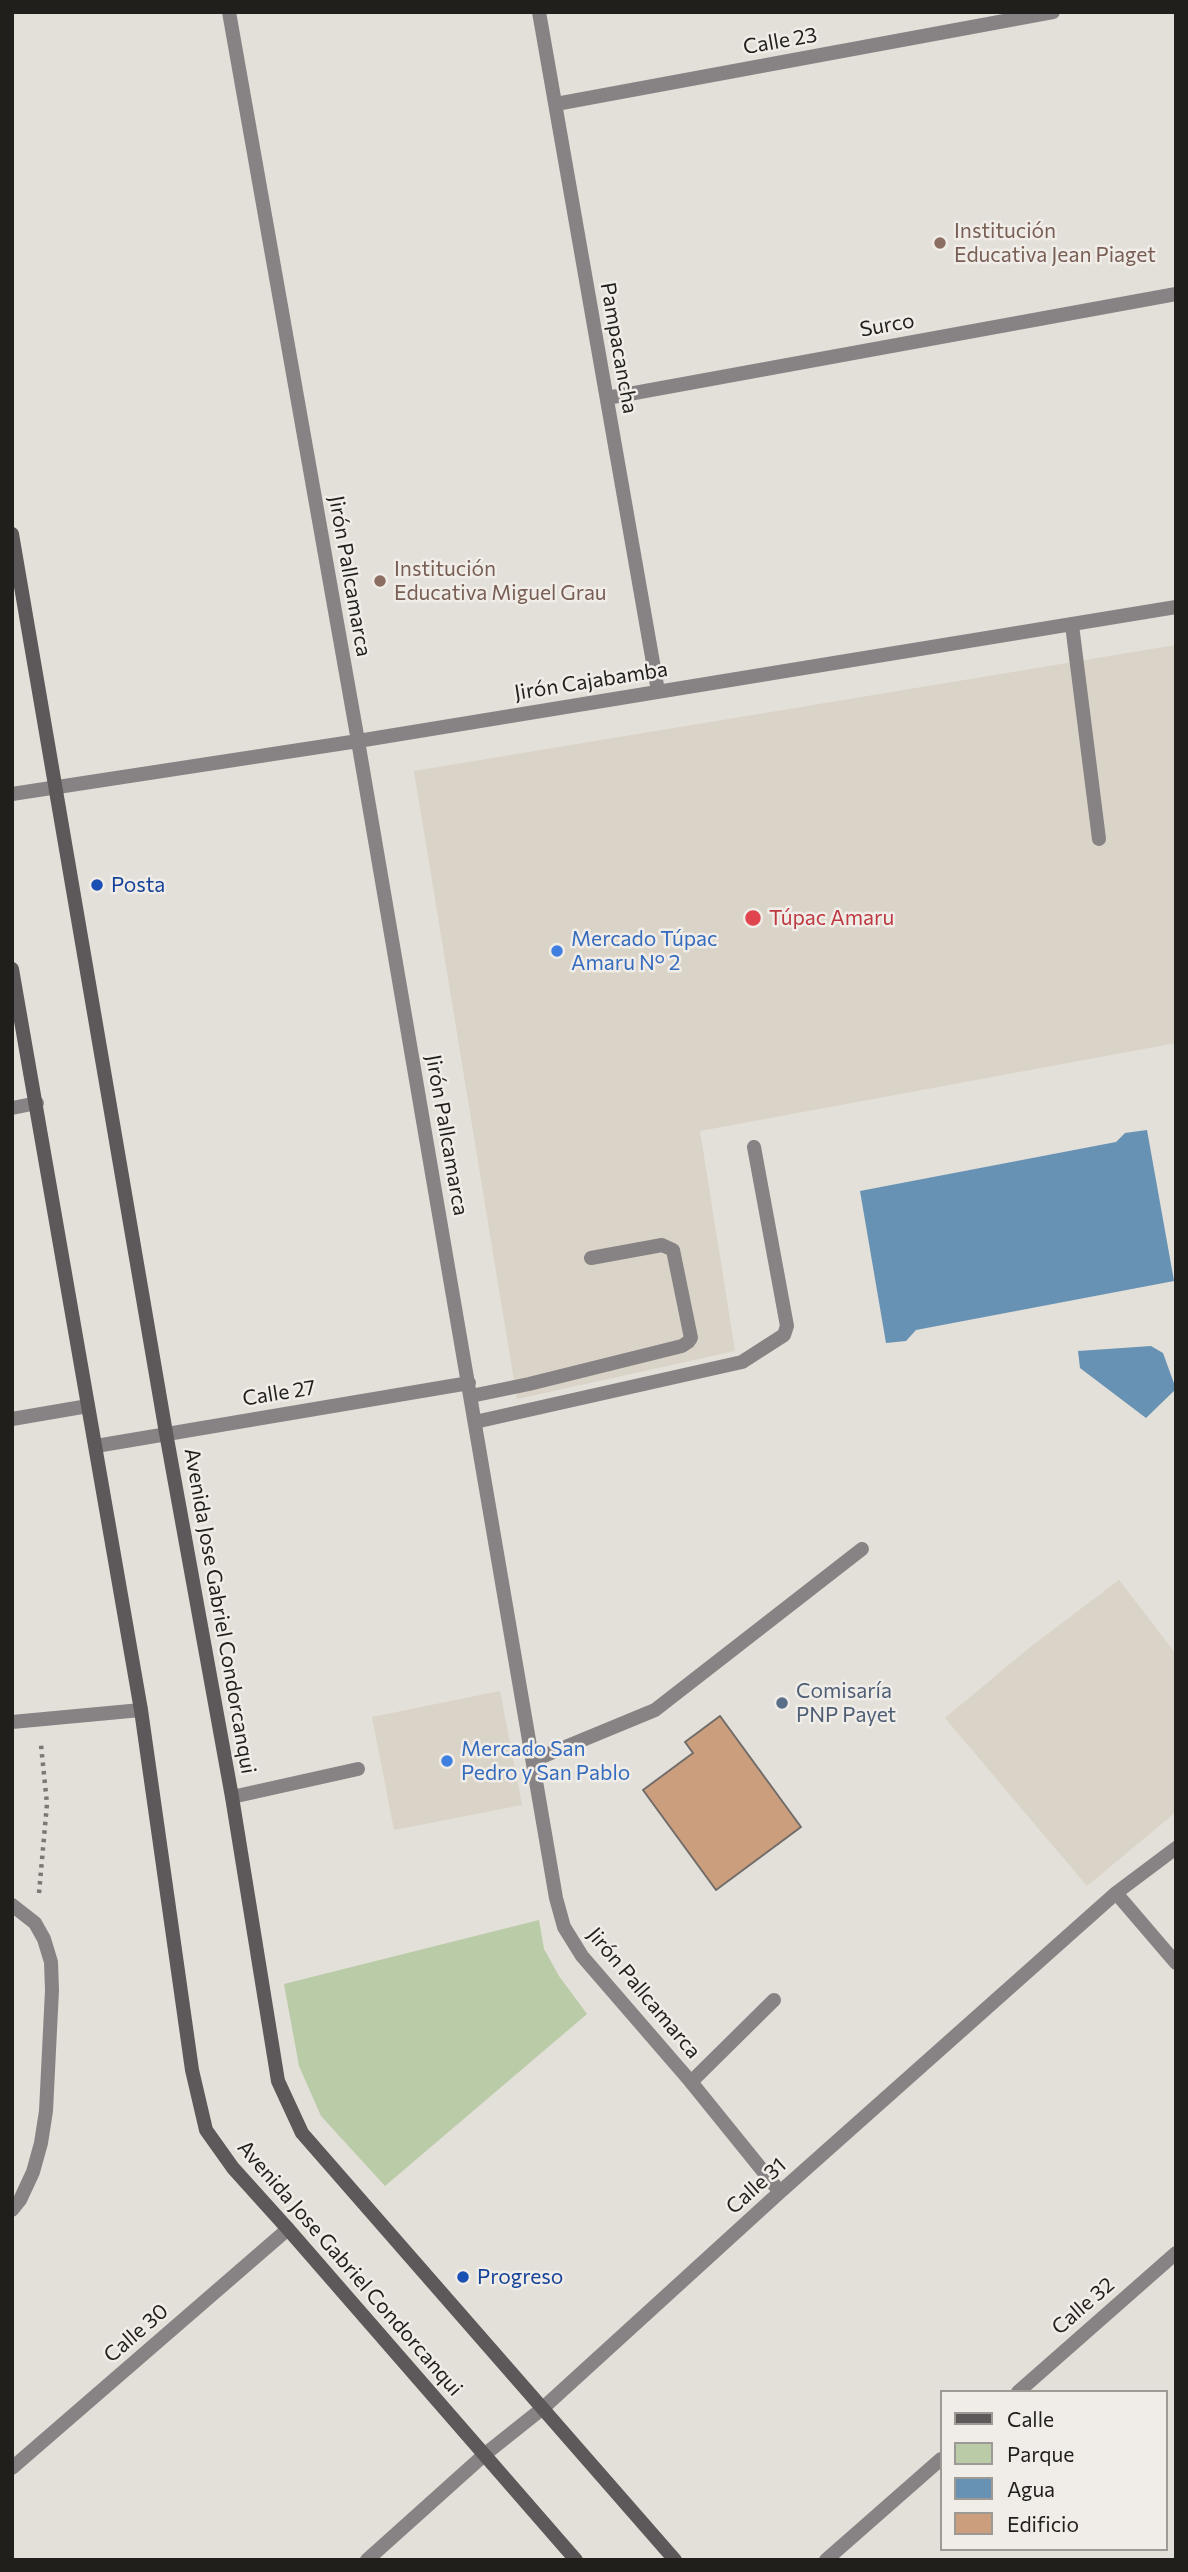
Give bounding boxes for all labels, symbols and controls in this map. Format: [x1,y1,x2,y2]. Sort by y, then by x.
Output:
street label: Calle 23 [741,22,819,60]
place label: Institución Educativa Jean Piaget [954,218,1156,268]
marker: Institución Educativa Jean Piaget [932,235,948,251]
street label: Pampacancha [595,280,643,416]
street label: Surco [858,308,916,342]
street label: Jirón Pallcamarca [323,494,377,658]
place label: Institución Educativa Miguel Grau [394,556,607,606]
marker: Institución Educativa Miguel Grau [372,573,388,589]
street label: Jirón Cajabamba [512,656,670,706]
place label: Posta [111,872,165,898]
marker: Posta [89,877,105,893]
place label: Túpac Amaru [769,905,894,931]
marker: Túpac Amaru [743,908,763,928]
place label: Mercado Túpac Amaru N° 2 [571,926,717,976]
marker: Mercado Túpac Amaru N° 2 [549,943,565,959]
street label: Jirón Pallcamarca [420,1053,474,1217]
street label: Calle 27 [241,1375,317,1411]
street label: Avenida Jose Gabriel Condorcanqui [179,1446,261,1776]
place label: Comisaría PNP Payet [796,1678,896,1728]
marker: Comisaría PNP Payet [774,1695,790,1711]
place label: Mercado San Pedro y San Pablo [461,1736,630,1786]
marker: Mercado San Pedro y San Pablo [439,1753,455,1769]
street label: Jirón Pallcamarca [582,1922,706,2064]
street label: Avenida Jose Gabriel Condorcanqui [232,2135,468,2401]
street label: Calle 31 [721,2153,791,2219]
place label: Progreso [477,2264,563,2290]
marker: Progreso [455,2269,471,2285]
street label: Calle 32 [1047,2272,1119,2340]
street label: Calle 30 [99,2298,173,2368]
legend [940,2390,1167,2551]
text: Calle [1007,2406,1054,2431]
text: Parque [1007,2441,1074,2466]
text: Agua [1007,2476,1055,2501]
text: Edificio [1007,2511,1079,2536]

